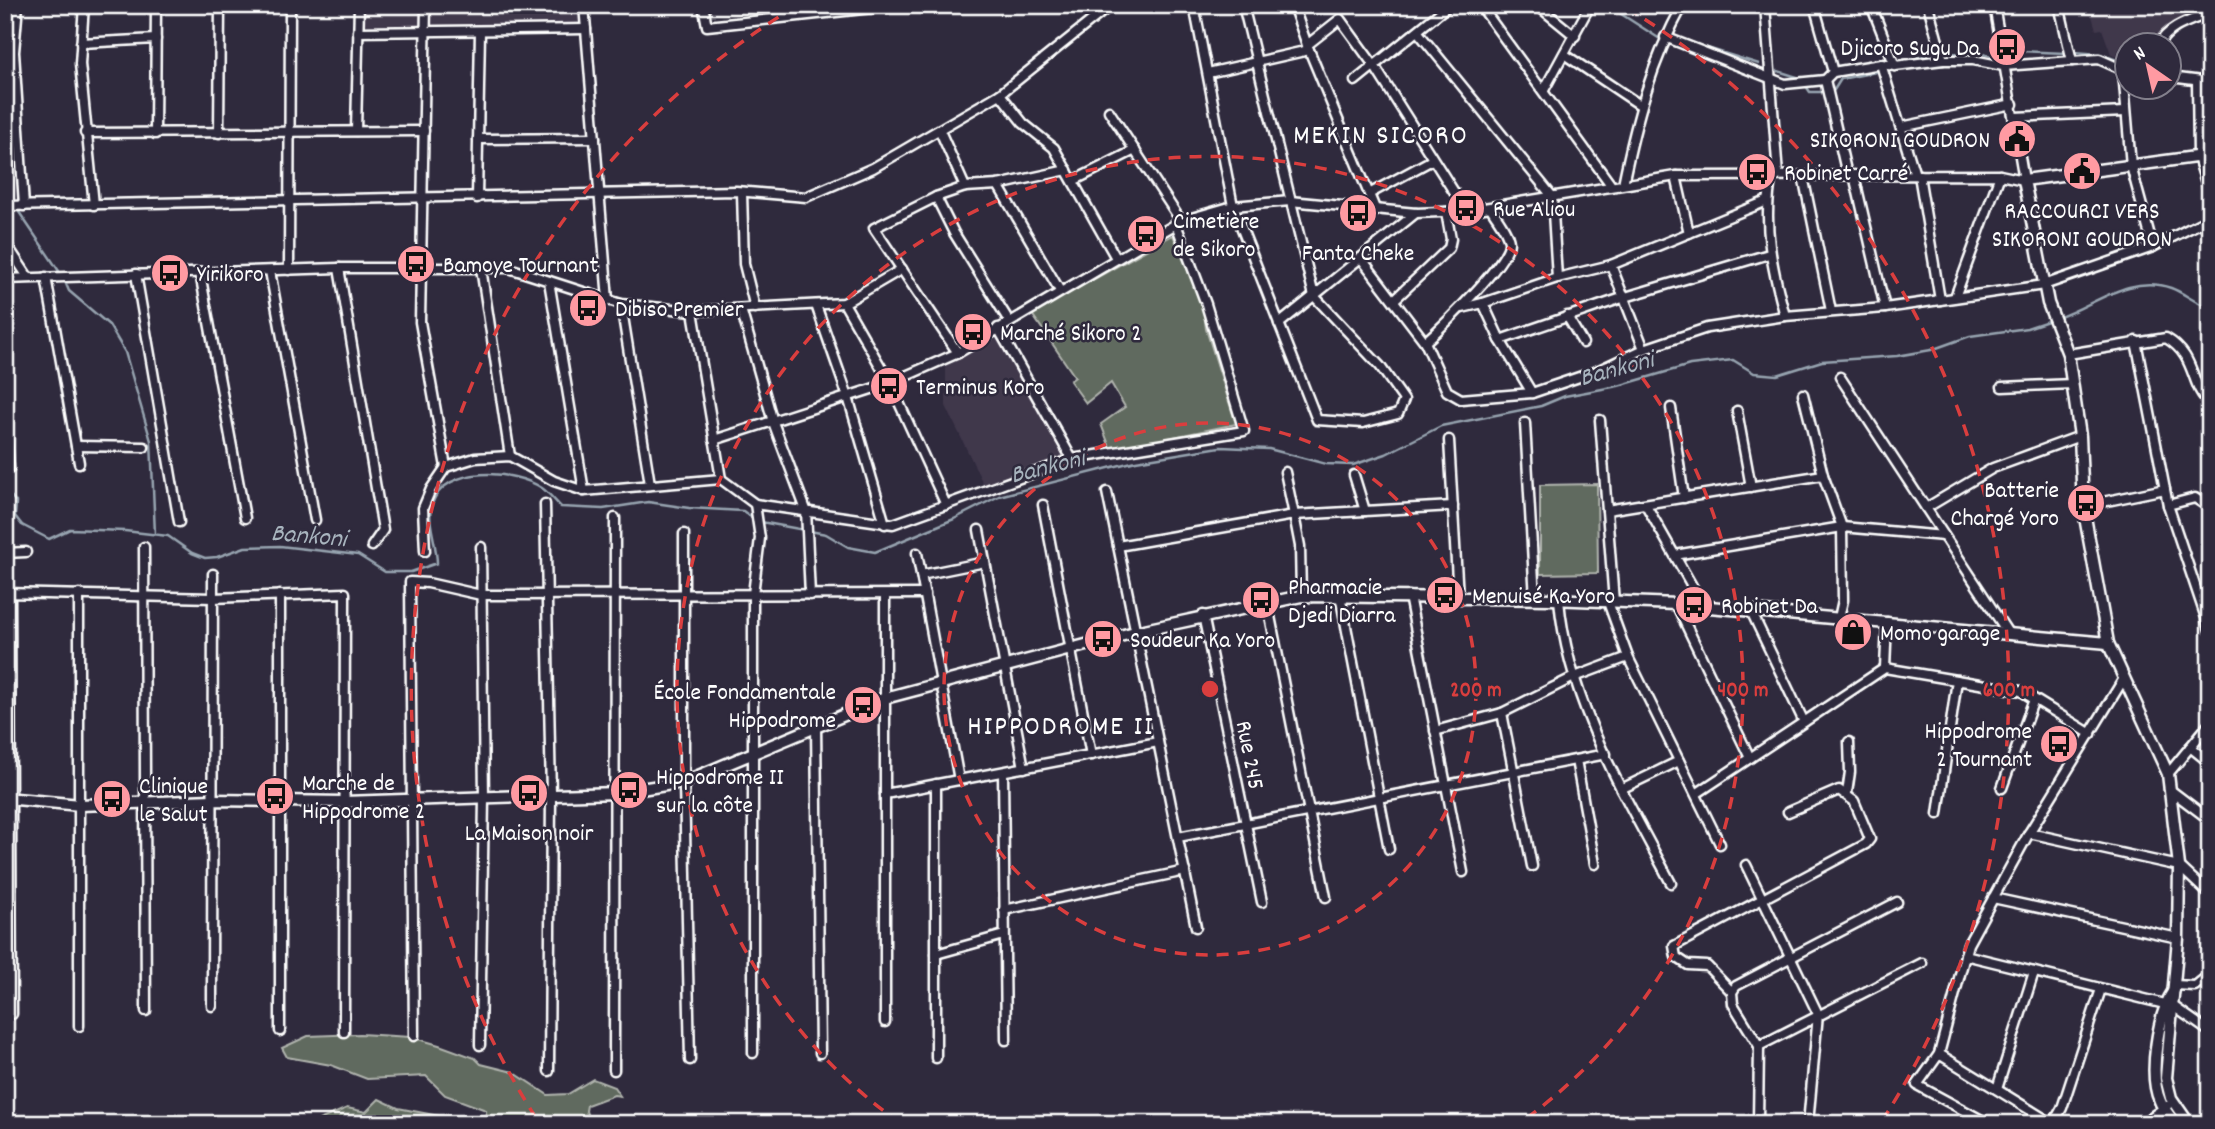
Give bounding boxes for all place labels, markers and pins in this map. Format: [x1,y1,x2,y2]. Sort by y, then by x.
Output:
bus stop icon: Djicoro Sugu Da [1986,26,2028,68]
place label: Djicoro Sugu Da [1841,33,1981,67]
public building icon: SIKORONI GOUDRON [1996,118,2038,160]
place label: SIKORONI GOUDRON [1810,125,1990,159]
public building icon: RACCOURCI VERS SIKORONI GOUDRON [2061,150,2103,192]
bus stop icon: Robinet Carré [1736,151,1778,193]
place label: Robinet Carré [1784,158,1908,192]
bus stop icon: Rue Aliou [1445,187,1487,229]
bus stop icon: Fanta Cheke [1337,192,1379,234]
place label: Rue Aliou [1493,194,1575,228]
place label: RACCOURCI VERS SIKORONI GOUDRON [1992,196,2172,258]
place label: Cimetière de Sikoro [1173,206,1259,268]
bus stop icon: Cimetière de Sikoro [1125,213,1167,255]
place label: Fanta Cheke [1302,238,1414,272]
bus stop icon: Bamoye Tournant [395,243,437,285]
place label: Bamoye Tournant [443,250,598,284]
bus stop icon: Yirikoro [149,252,191,294]
place label: Yirikoro [197,259,264,293]
bus stop icon: Dibiso Premier [567,287,609,329]
place label: Dibiso Premier [615,294,744,328]
bus stop icon: Marché Sikoro 2 [952,311,994,353]
place label: Marché Sikoro 2 [1000,318,1142,352]
bus stop icon: Terminus Koro [868,365,910,407]
place label: Terminus Koro [916,372,1044,406]
place label: Batterie Chargé Yoro [1951,475,2059,537]
bus stop icon: Batterie Chargé Yoro [2065,482,2107,524]
place label: Pharmacie Djedi Diarra [1288,572,1396,634]
bus stop icon: Menuisé Ka Yoro [1424,574,1466,616]
bus stop icon: Pharmacie Djedi Diarra [1240,579,1282,621]
place label: Menuisé Ka Yoro [1472,581,1615,615]
bus stop icon: Robinet Da [1673,584,1715,626]
place label: Robinet Da [1721,591,1819,625]
shop icon: Momo garage [1832,611,1874,653]
bus stop icon: Soudeur Ka Yoro [1082,618,1124,660]
place label: Momo garage [1880,618,2000,652]
place label: Soudeur Ka Yoro [1130,625,1275,659]
place label: École Fondamentale Hippodrome [654,677,836,739]
centre of rings [1198,677,1222,701]
bus stop icon: École Fondamentale Hippodrome [842,684,884,726]
place label: Hippodrome 2 Tournant [1925,716,2032,778]
bus stop icon: Hippodrome 2 Tournant [2038,723,2080,765]
place label: Hippodrome II sur la côte [656,762,784,824]
place label: Marche de Hippodrome 2 [302,768,425,830]
bus stop icon: Hippodrome II sur la côte [608,769,650,811]
place label: Clinique le Salut [139,771,208,833]
bus stop icon: La Maison noir [508,772,550,814]
bus stop icon: Marche de Hippodrome 2 [254,775,296,817]
bus stop icon: Clinique le Salut [91,778,133,820]
place label: La Maison noir [465,818,593,852]

